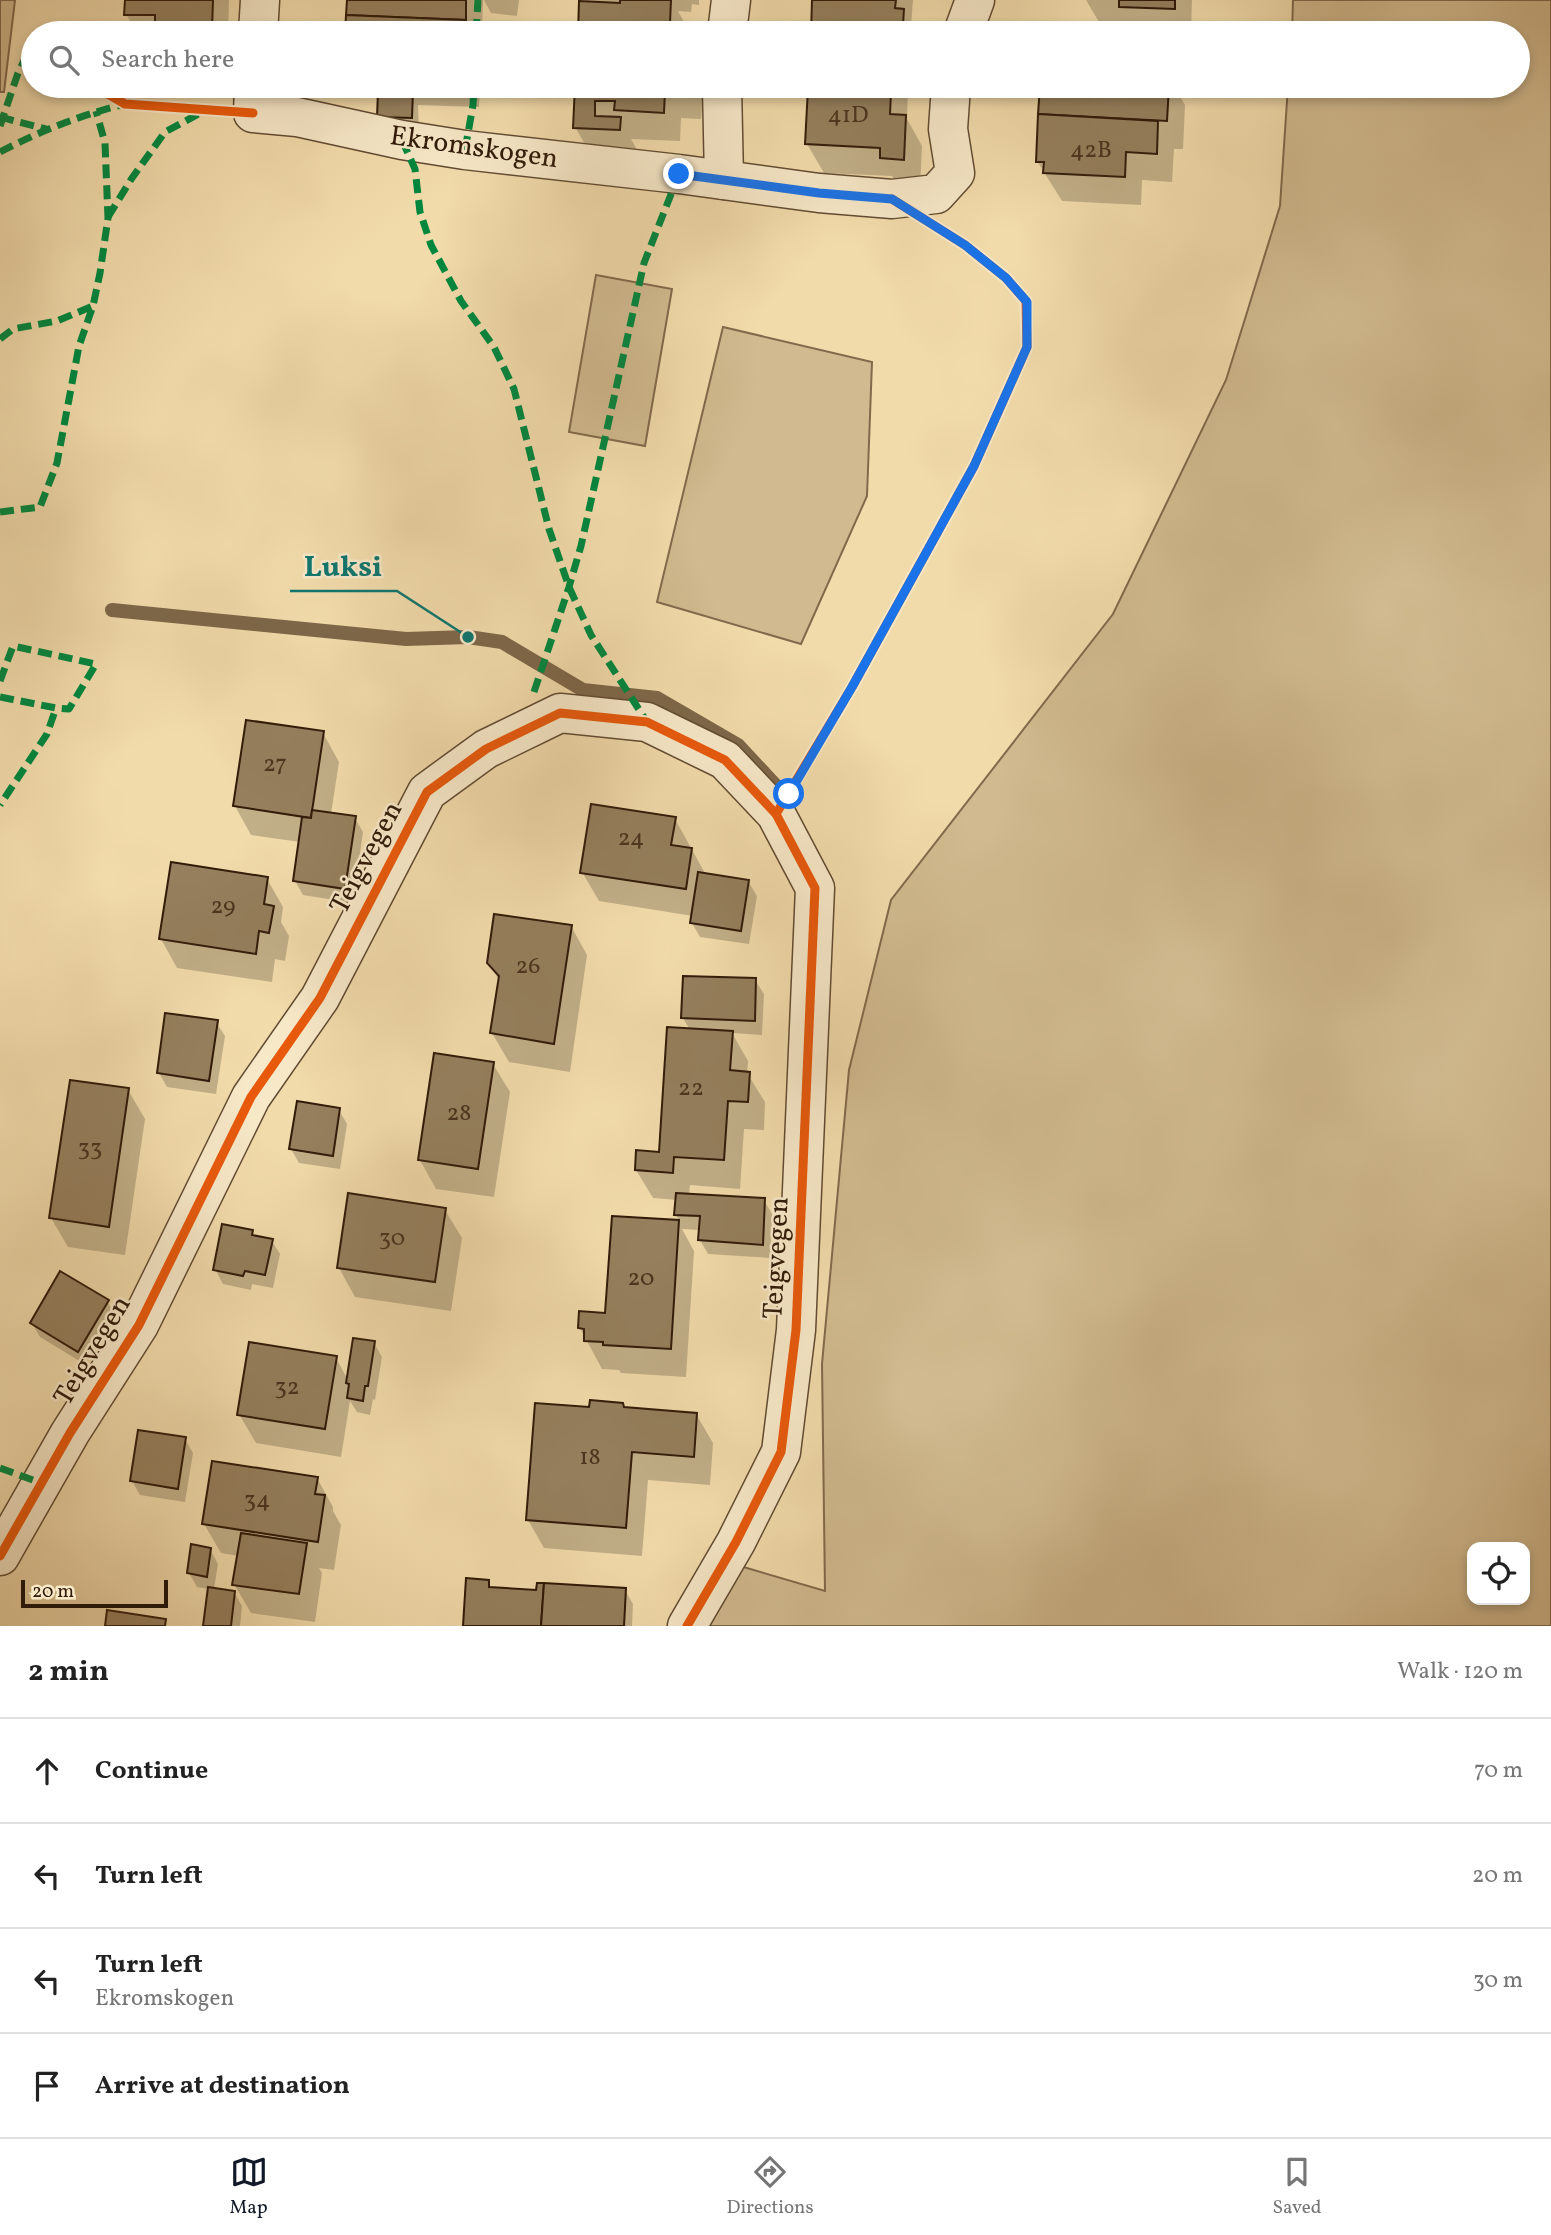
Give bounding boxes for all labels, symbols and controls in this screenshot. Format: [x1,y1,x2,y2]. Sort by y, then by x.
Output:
search box [21,21,1530,98]
icon: search [45,41,83,79]
text: Search here [101,42,234,78]
house number: 41D [827,99,869,133]
street label: Ekromskogen [387,117,561,179]
house number: 42B [1070,134,1112,168]
route end [663,158,694,189]
callout: Luksi [290,540,397,591]
text: Luksi [304,547,382,589]
house number: 27 [263,748,287,782]
route start [773,778,804,809]
street label: Teigvegen [321,795,413,921]
house number: 24 [618,822,644,856]
house number: 29 [210,890,236,924]
house number: 26 [515,950,541,984]
house number: 22 [678,1072,704,1106]
house number: 28 [446,1097,472,1131]
house number: 33 [78,1132,102,1166]
street label: Teigvegen [754,1196,800,1320]
house number: 30 [379,1222,405,1256]
house number: 20 [627,1262,655,1296]
street label: Teigvegen [45,1288,141,1414]
house number: 32 [274,1371,300,1405]
house number: 18 [579,1441,601,1475]
house number: 34 [244,1484,270,1518]
map controls [1467,1542,1530,1605]
button: locate [1467,1542,1530,1605]
scale bar [21,1577,168,1609]
text: 20 m [32,1579,74,1605]
text: 2 min [28,1651,109,1693]
text: Walk · 120 m [1397,1656,1523,1688]
icon: ahead [28,1752,66,1790]
text: Continue [95,1753,208,1789]
text: 70 m [1474,1755,1523,1787]
icon: left [28,1857,66,1895]
text: Turn left [95,1858,203,1894]
text: 20 m [1472,1860,1523,1892]
text: Turn left [95,1947,203,1983]
icon: left [28,1962,66,2000]
text: 30 m [1473,1965,1523,1997]
text: Ekromskogen [95,1983,234,2015]
icon: arrive [28,2067,66,2105]
text: Arrive at destination [95,2068,350,2104]
tab: Map [229,2153,268,2221]
tab: Directions [727,2153,814,2221]
tab: Saved [1273,2153,1321,2221]

